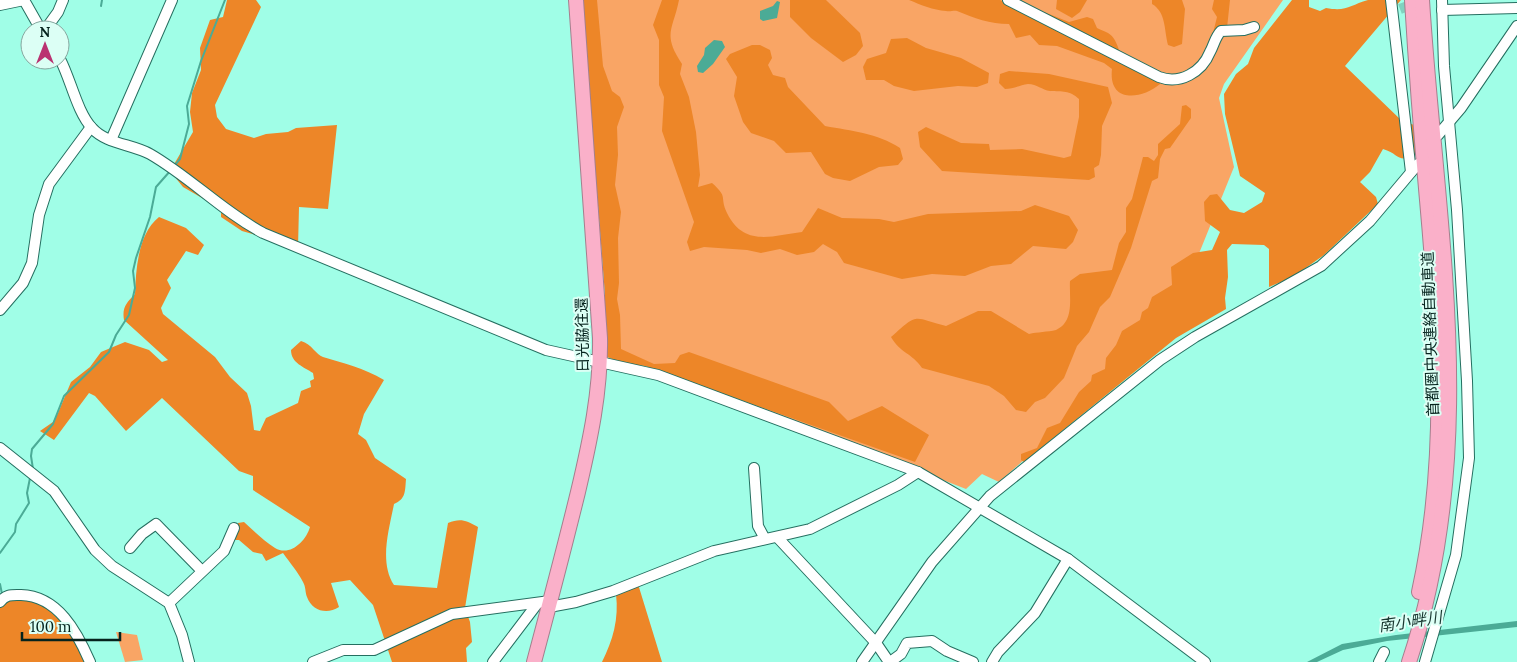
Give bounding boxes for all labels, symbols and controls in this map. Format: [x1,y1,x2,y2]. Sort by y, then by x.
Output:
north arrow [20,20,70,70]
text: N [40,23,51,41]
street label: 首都圏中央連絡自動車道 [1418,251,1442,417]
street label: 日光脇往還 [572,297,592,373]
water label: 南小畔川 [1377,606,1445,635]
scale bar [22,610,120,642]
text: 100 m [30,617,71,636]

